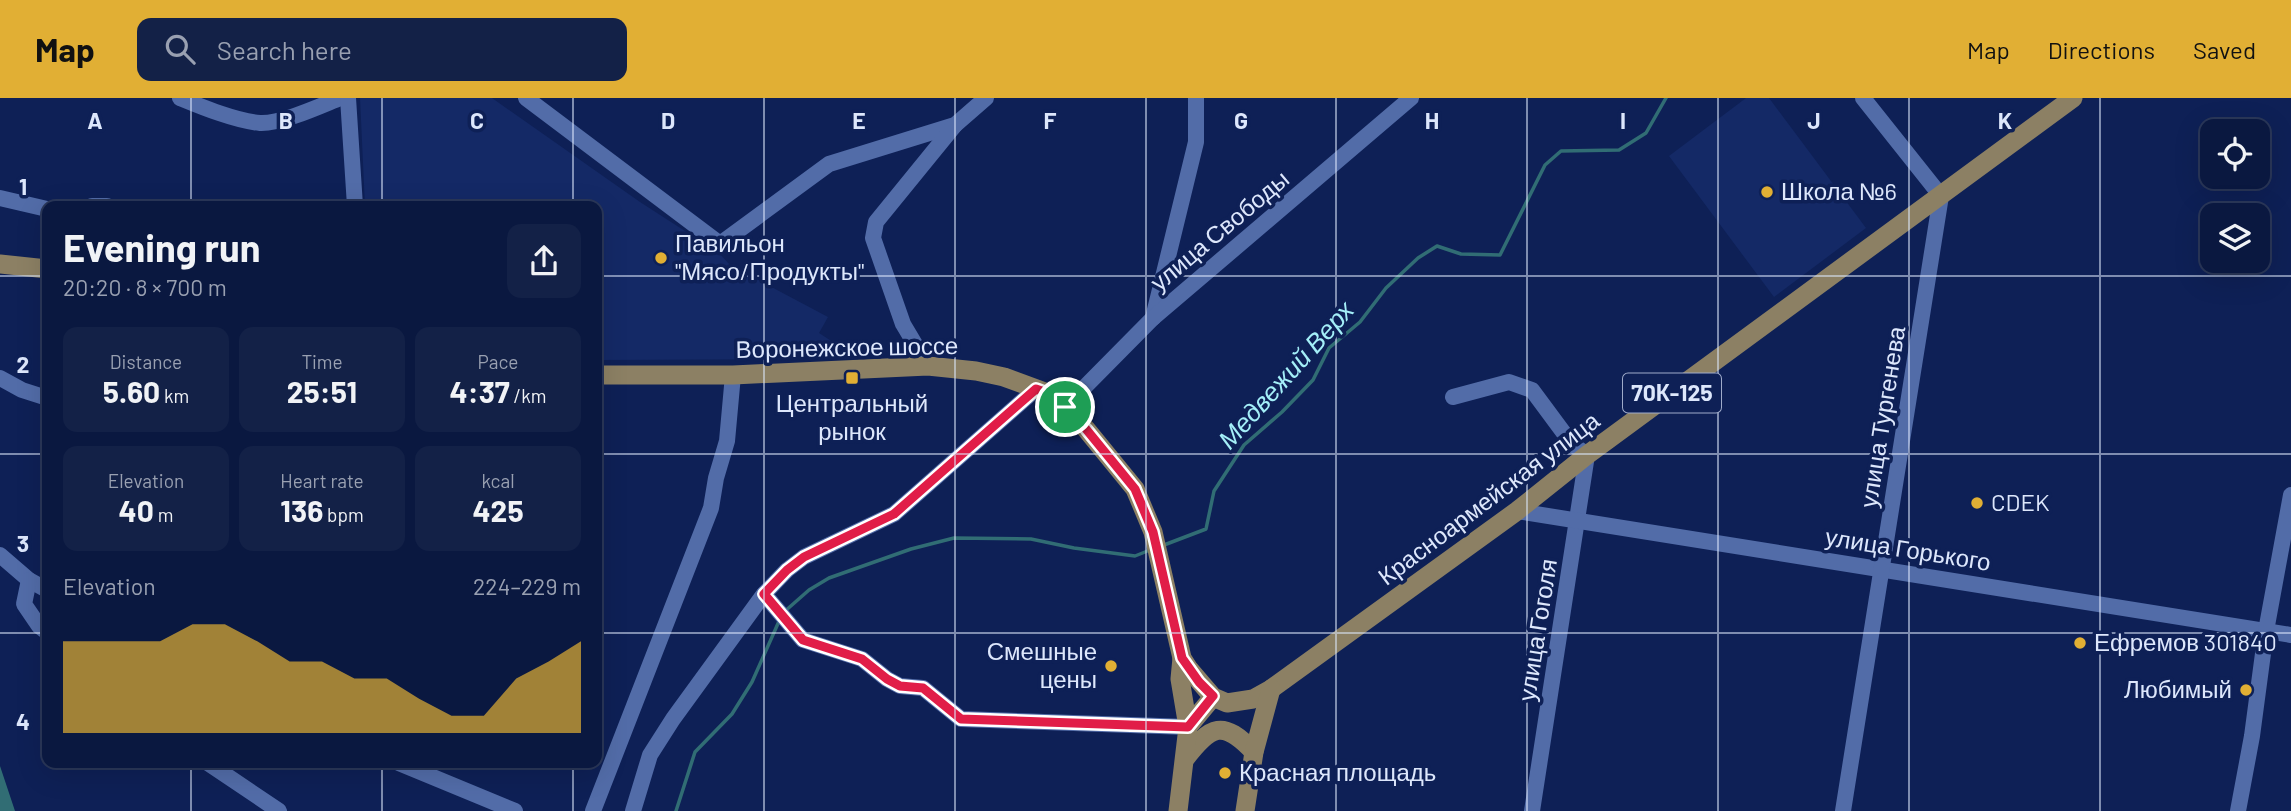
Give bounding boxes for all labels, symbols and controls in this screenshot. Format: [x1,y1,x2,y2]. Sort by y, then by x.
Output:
search box [137,18,627,81]
text: Map [35,29,95,69]
icon: search [161,30,199,68]
text: Search here [217,34,352,65]
text: Map [1967,35,2010,64]
text: Directions [2048,35,2155,64]
text: Saved [2193,35,2256,64]
text: A [87,106,103,134]
text: B [279,106,293,134]
text: C [470,106,484,134]
text: D [661,106,675,134]
text: E [852,106,866,134]
text: F [1044,106,1057,134]
text: G [1234,106,1248,134]
text: H [1425,106,1439,134]
text: I [1620,106,1626,134]
text: J [1807,106,1821,134]
text: K [1998,106,2012,134]
map controls [2200,119,2270,273]
button: locate [2200,119,2270,189]
street label: улица Свободы [1144,164,1294,296]
text: 1 [19,172,27,200]
place label: Школа №6 [1781,176,1897,205]
marker: Школа №6 [1759,184,1775,200]
button: layers [2200,203,2270,273]
text: Evening run [63,224,261,270]
button: share [507,224,581,298]
place label: Павильон "Мясо/Продукты" [675,228,864,285]
marker: Павильон "Мясо/Продукты" [653,250,669,266]
text: 20:20 · 8 × 700 m [63,273,227,301]
water label: Медвежий Верх [1211,293,1360,454]
street label: улица Тургенева [1853,323,1910,509]
street label: Воронежское шоссе [735,330,959,363]
text: 2 [17,350,29,378]
text: Distance [110,350,182,373]
text: Time [301,350,343,373]
text: Pace [478,350,518,373]
marker: Центральный рынок [844,370,860,386]
text: 5.60 [103,373,160,409]
text: 25:51 [287,373,357,409]
text: 4:37 [450,373,510,409]
road number: 70К-125 [1623,374,1721,412]
pin [1035,377,1095,437]
text: km [160,384,189,407]
text: /km [510,384,546,407]
place label: Центральный рынок [776,388,928,445]
icon: arrive [1046,388,1084,426]
street label: Красноармейская улица [1372,405,1605,590]
text: Elevation [108,469,184,492]
text: Heart rate [280,469,364,492]
text: kcal [481,469,515,492]
place label: CDEK [1991,487,2050,516]
text: 40 [119,492,154,528]
text: 136 [280,492,323,528]
text: 425 [472,492,524,528]
marker: CDEK [1969,495,1985,511]
text: m [154,503,173,526]
text: bpm [323,503,364,526]
street label: улица Горького [1823,521,1993,576]
text: 3 [17,529,29,557]
street label: улица Гоголя [1511,557,1562,703]
text: Elevation [63,572,156,600]
text: 224–229 m [473,572,581,600]
place label: Ефремов 301840 [2094,627,2277,656]
marker: Ефремов 301840 [2072,635,2088,651]
place label: Смешные цены [987,636,1097,693]
marker: Смешные цены [1103,658,1119,674]
place label: Любимый [2124,674,2232,703]
marker: Любимый [2238,682,2254,698]
text: 4 [16,707,30,735]
place label: Красная площадь [1239,757,1436,786]
marker: Красная площадь [1217,765,1233,781]

